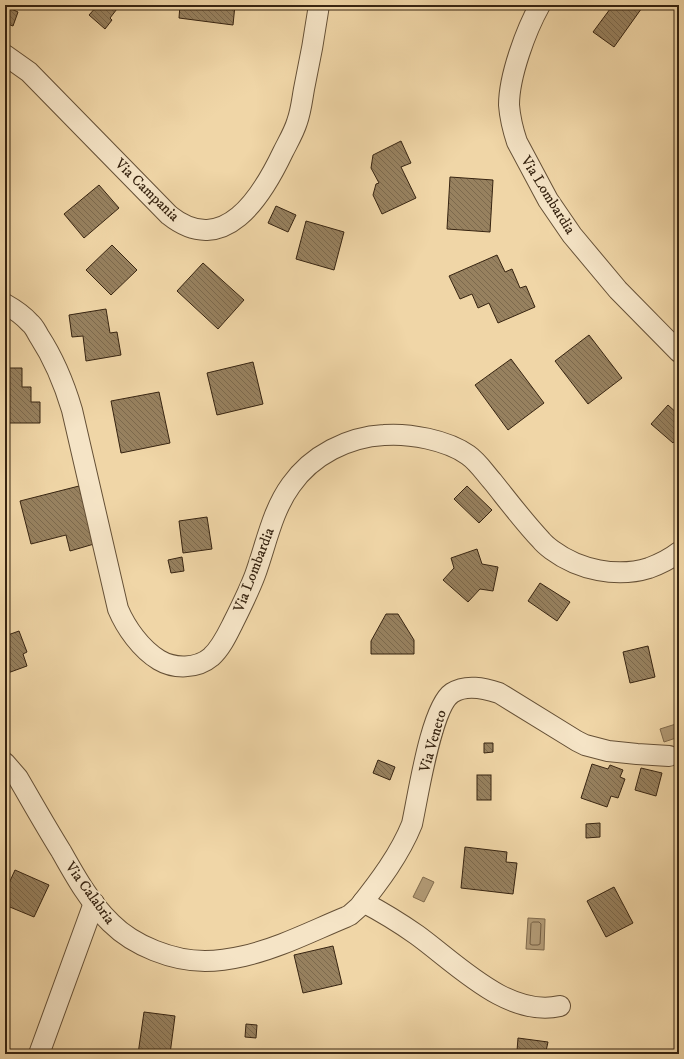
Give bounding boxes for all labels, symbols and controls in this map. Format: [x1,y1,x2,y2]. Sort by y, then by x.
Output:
street label: Via Lombardia [516,151,580,238]
street label: Via Campania [110,154,184,226]
street label: Via Lombardia [229,525,279,616]
street label: Via Veneto [415,708,451,775]
street label: Via Calabria [60,857,119,929]

